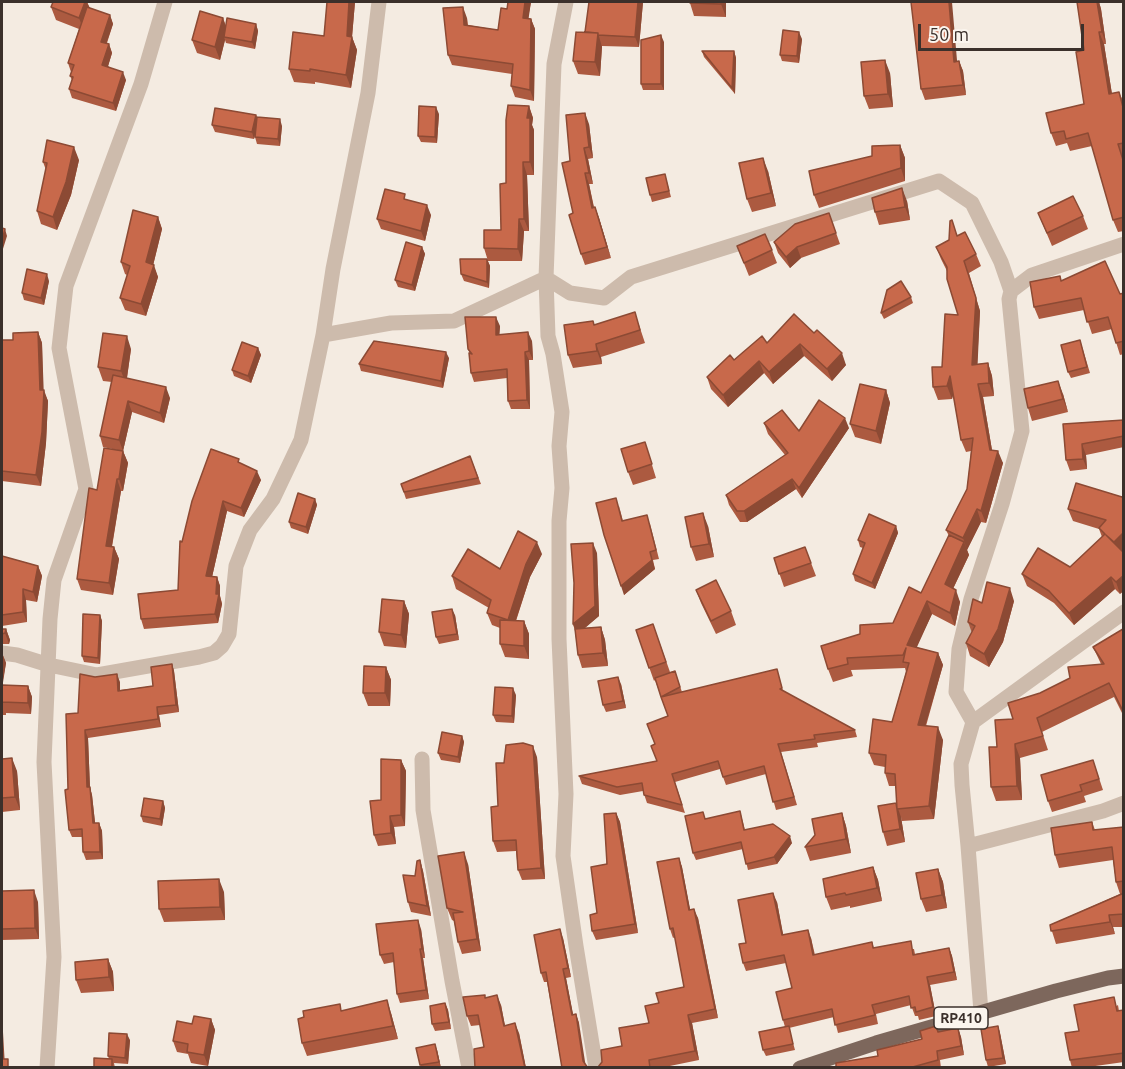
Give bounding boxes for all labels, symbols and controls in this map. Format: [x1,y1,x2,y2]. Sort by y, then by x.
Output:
scale bar [921,12,1088,50]
text: 50 m [929,24,969,44]
road number: RP410 [934,1007,988,1029]

